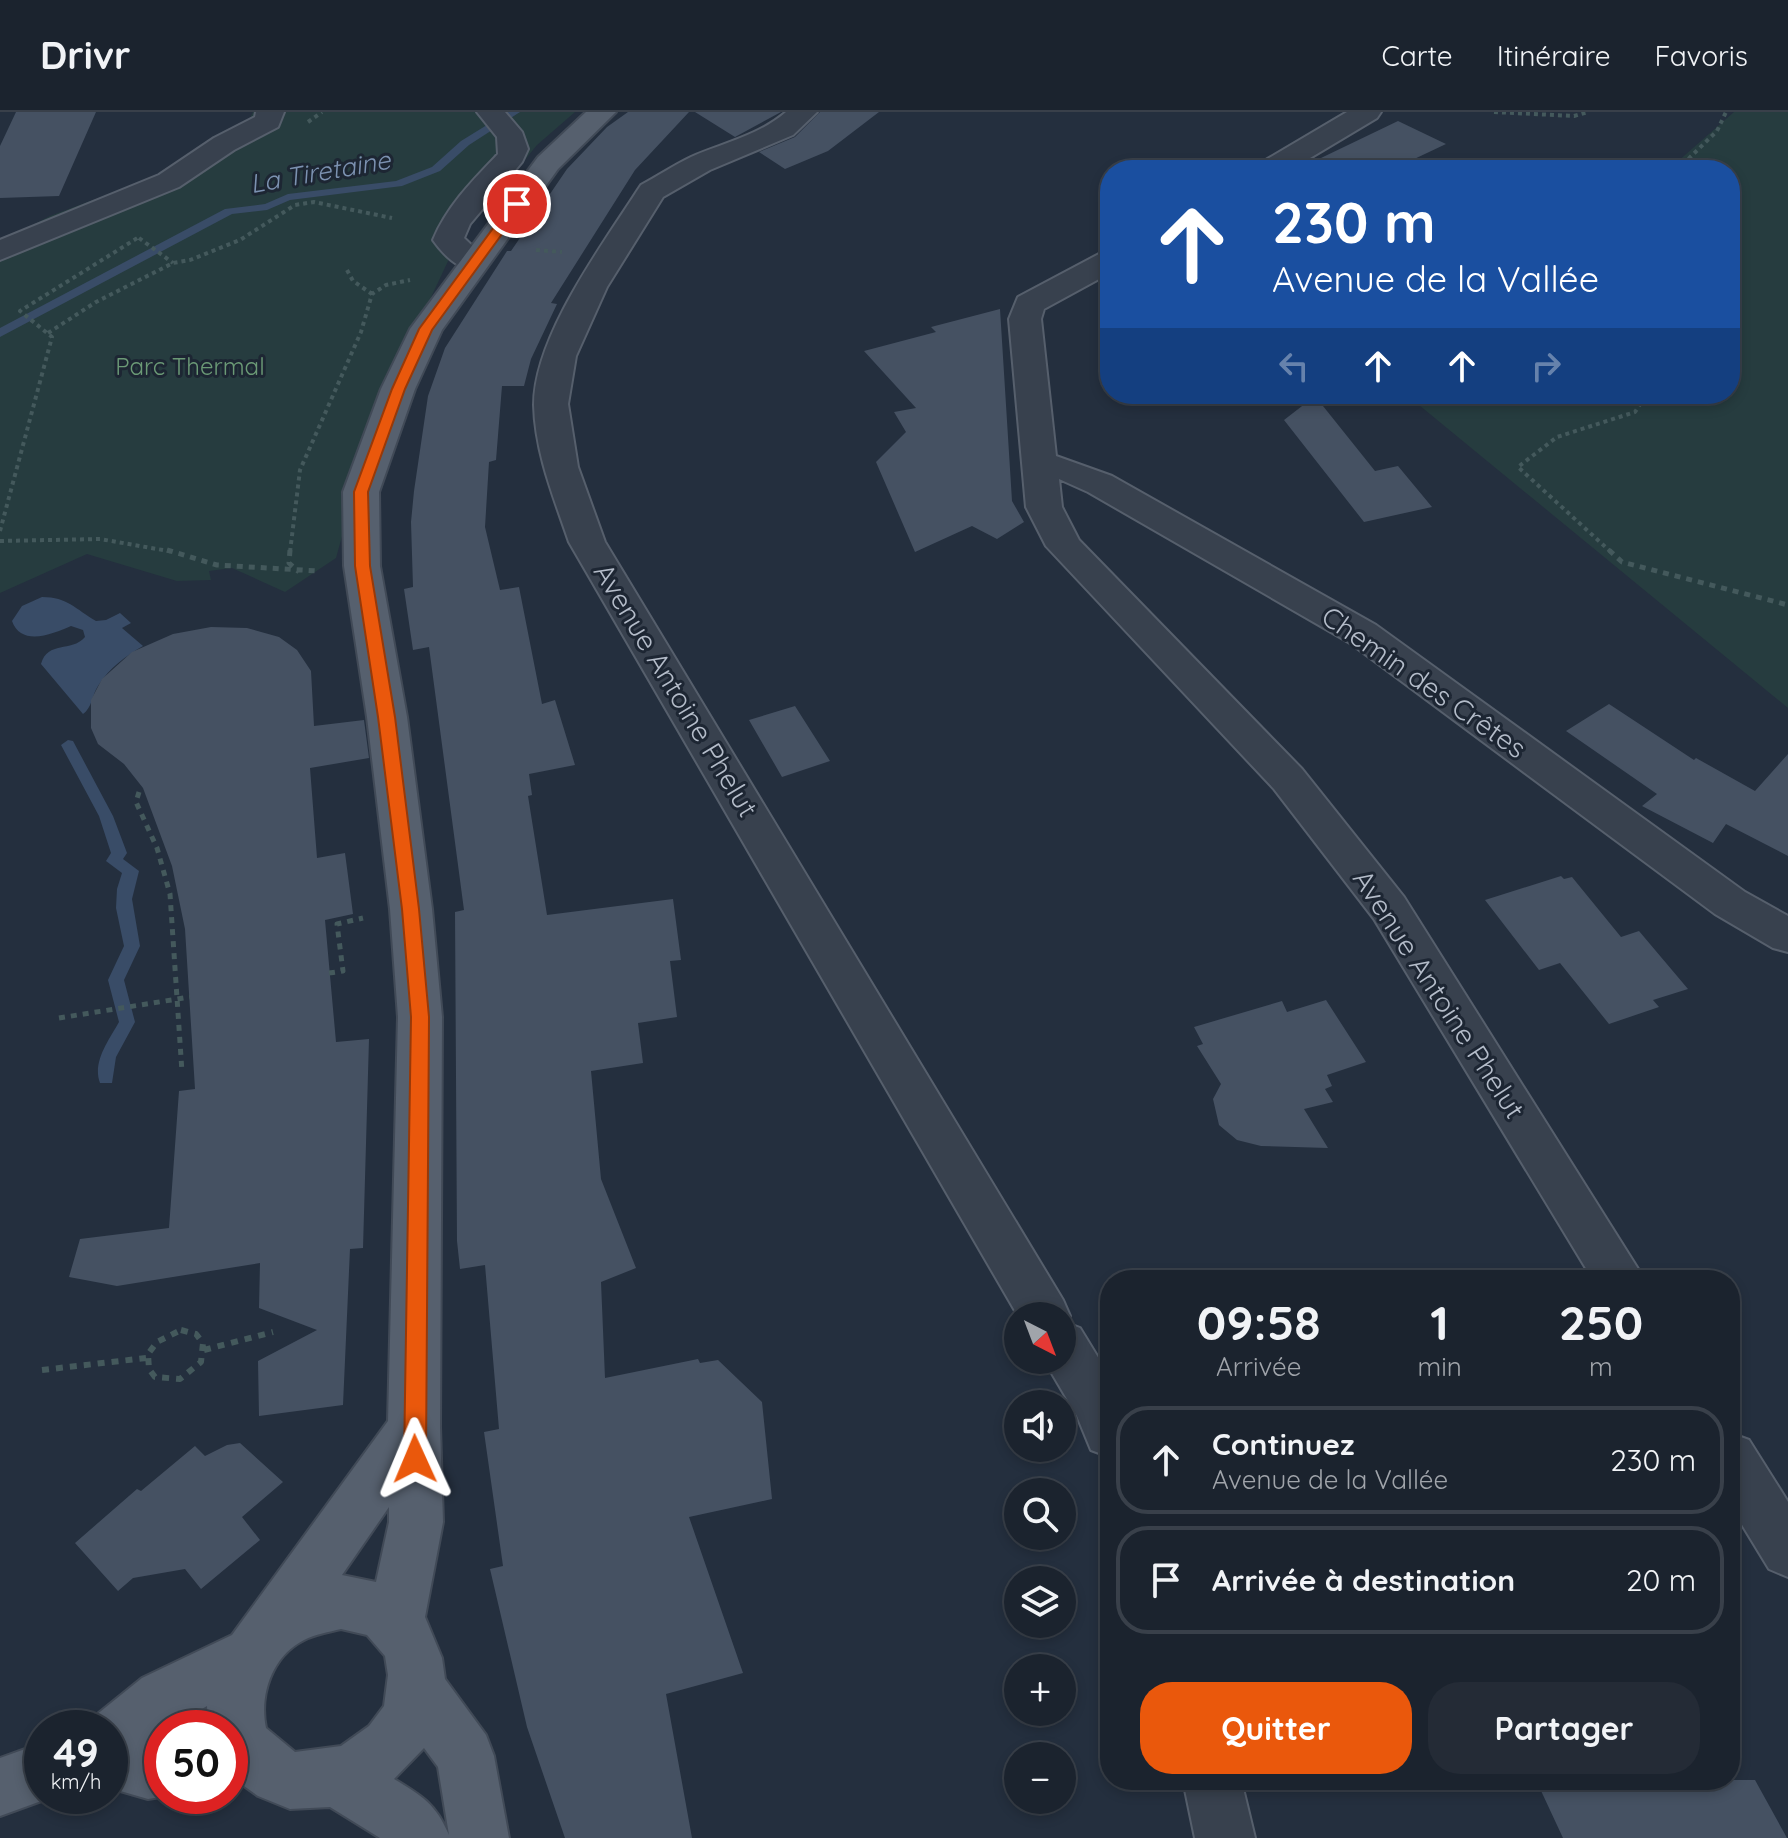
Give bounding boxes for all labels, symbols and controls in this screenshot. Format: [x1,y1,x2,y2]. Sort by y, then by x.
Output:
text: Drivr [40,31,130,79]
text: Carte [1381,38,1453,73]
text: Itinéraire [1497,38,1611,73]
text: Favoris [1655,38,1748,73]
water label: La Tiretaine [247,143,394,200]
pin [483,170,551,238]
icon: arrive [495,182,539,226]
text: 230 m [1272,187,1436,257]
icon: ahead [1140,192,1244,296]
text: Avenue de la Vallée [1272,256,1599,301]
icon: left [1272,344,1316,388]
icon: ahead [1356,344,1400,388]
icon: ahead [1440,344,1484,388]
icon: right [1524,344,1568,388]
park label: Parc Thermal [115,351,265,381]
street label: Avenue Antoine Phelut [587,557,766,823]
street label: Chemin des Crêtes [1315,598,1533,765]
street label: Avenue Antoine Phelut [1346,863,1533,1125]
text: 09:58 [1197,1292,1321,1352]
text: 1 [1430,1292,1449,1352]
text: 250 [1559,1292,1643,1352]
north arrow [1004,1302,1076,1374]
map controls [1004,1302,1076,1814]
text: Arrivée [1216,1350,1301,1383]
text: min [1418,1350,1462,1383]
text: m [1589,1350,1613,1383]
button: sound [1004,1390,1076,1462]
position arrow [373,1417,457,1501]
text: Continuez [1212,1425,1354,1463]
icon: ahead [1144,1438,1188,1482]
text: 230 m [1610,1441,1696,1479]
text: Avenue de la Vallée [1212,1463,1448,1496]
button: search [1004,1478,1076,1550]
icon: arrive [1144,1558,1188,1602]
text: Arrivée à destination [1212,1561,1515,1599]
text: 20 m [1626,1561,1696,1599]
button: layers [1004,1566,1076,1638]
button: + [1004,1654,1076,1726]
button: Quitter [1140,1682,1412,1774]
button: Partager [1428,1682,1700,1774]
speed limit sign: 50 [144,1710,248,1814]
text: 49 [53,1727,99,1777]
button: − [1004,1742,1076,1814]
text: km/h [51,1769,101,1794]

